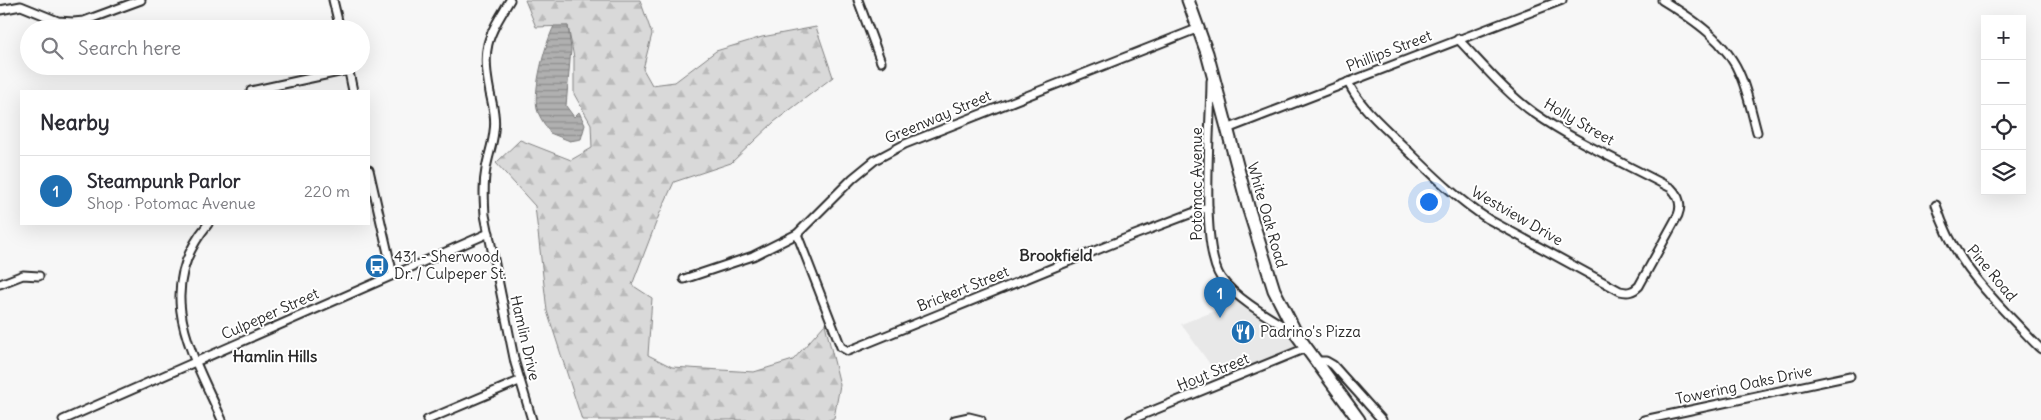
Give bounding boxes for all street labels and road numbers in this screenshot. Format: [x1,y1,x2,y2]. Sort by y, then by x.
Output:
street label: Phillips Street [1343,26,1434,76]
street label: Greenway Street [882,86,994,147]
street label: Holly Street [1541,94,1618,149]
street label: Potomac Avenue [1187,127,1206,241]
street label: White Oak Road [1243,160,1292,270]
street label: Westview Drive [1468,182,1566,249]
street label: Pine Road [1963,241,2022,305]
street label: Brickert Street [914,261,1011,316]
street label: Culpeper Street [218,284,322,344]
street label: Hamlin Drive [506,293,545,382]
street label: Hoyt Street [1174,348,1252,395]
street label: Towering Oaks Drive [1674,361,1814,408]

